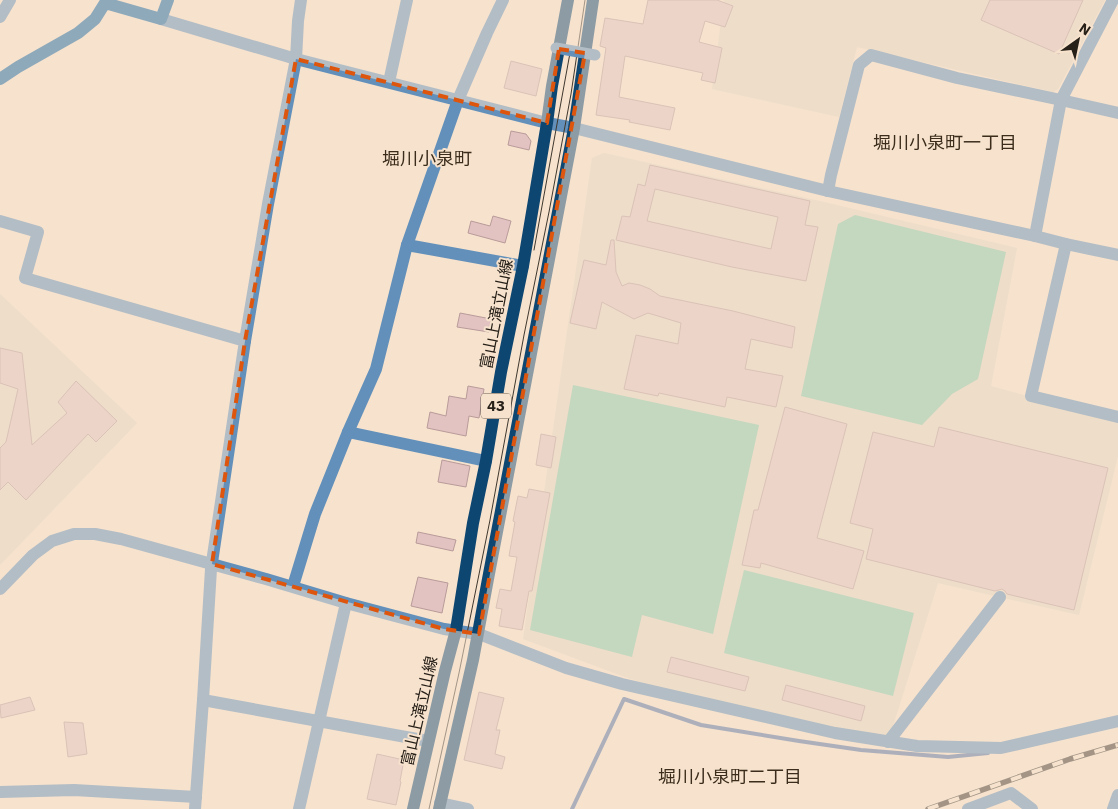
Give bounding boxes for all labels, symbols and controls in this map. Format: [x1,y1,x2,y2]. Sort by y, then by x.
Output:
north arrow [1053,15,1103,65]
text: N [1076,19,1094,39]
district label: 堀川小泉町一丁目 [873,131,1017,154]
district label: 堀川小泉町 [382,147,472,170]
street label: 富山上滝立山線 [475,257,517,371]
road number: 43 [481,394,511,418]
street label: 富山上滝立山線 [397,654,441,768]
district label: 堀川小泉町二丁目 [658,765,802,788]

